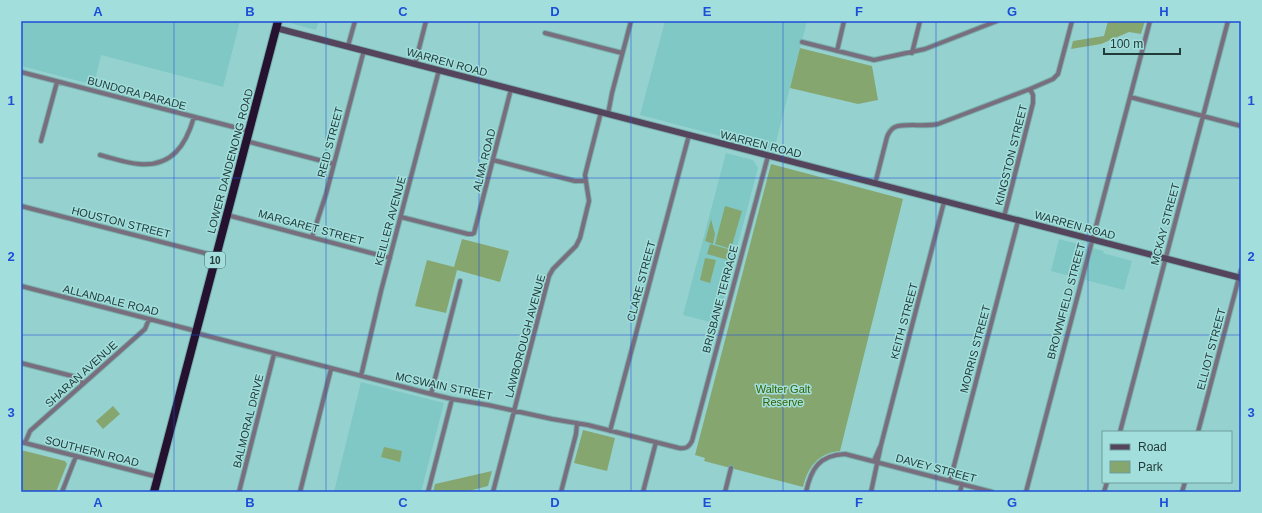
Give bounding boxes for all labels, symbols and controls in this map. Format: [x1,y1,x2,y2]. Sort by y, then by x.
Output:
text: A [93,4,103,19]
text: B [245,4,255,19]
text: C [398,4,408,19]
text: D [550,4,560,19]
text: E [703,4,712,19]
text: F [855,4,863,19]
text: G [1007,4,1017,19]
text: H [1159,4,1169,19]
scale bar [1104,30,1180,56]
text: 100 m [1110,37,1143,51]
street label: WARREN ROAD [405,45,489,79]
street label: BUNDORA PARADE [86,74,188,112]
street label: LOWER DANDENONG ROAD [205,87,255,235]
text: 1 [7,93,15,108]
text: 1 [1247,93,1255,108]
street label: KINGSTON STREET [993,103,1029,207]
street label: REID STREET [315,105,345,179]
street label: ALMA ROAD [470,127,498,193]
street label: WARREN ROAD [719,128,803,160]
street label: KEILLER AVENUE [372,175,408,267]
street label: MCKAY STREET [1148,181,1182,266]
street label: HOUSTON STREET [70,204,172,240]
street label: MARGARET STREET [257,207,365,247]
street label: WARREN ROAD [1033,208,1117,242]
street label: CLARE STREET [624,239,658,323]
street label: BROWNFIELD STREET [1045,241,1087,360]
street label: BRISBANE TERRACE [700,244,740,354]
text: 2 [7,249,15,264]
text: 2 [1247,249,1255,264]
road number: 10 [205,252,225,268]
street label: LAWBOROUGH AVENUE [503,273,547,399]
street label: KEITH STREET [888,281,920,361]
street label: ALLANDALE ROAD [62,282,160,318]
street label: MORRIS STREET [957,303,993,394]
street label: ELLIOT STREET [1194,307,1228,391]
street label: SHARAN AVENUE [43,339,119,409]
street label: MCSWAIN STREET [394,370,494,402]
street label: BALMORAL DRIVE [231,373,265,469]
park label: Walter Galt Reserve [756,383,810,408]
text: 3 [7,405,15,420]
text: 3 [1247,405,1255,420]
legend [1102,431,1232,483]
street label: SOUTHERN ROAD [44,433,140,469]
text: Road [1138,440,1167,454]
street label: DAVEY STREET [894,451,978,485]
text: Park [1138,460,1164,474]
text: A [93,495,103,510]
text: B [245,495,255,510]
text: C [398,495,408,510]
text: D [550,495,560,510]
text: E [703,495,712,510]
text: F [855,495,863,510]
text: G [1007,495,1017,510]
text: H [1159,495,1169,510]

